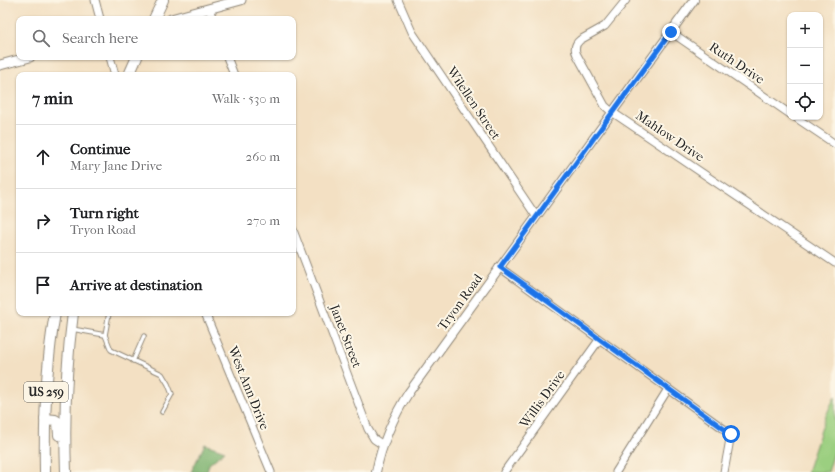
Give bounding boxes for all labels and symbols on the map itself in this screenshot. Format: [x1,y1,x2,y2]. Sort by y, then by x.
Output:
route end [662,23,680,41]
street label: Ruth Drive [707,39,768,87]
street label: Wilellen Street [444,63,504,143]
street label: Mahlow Drive [633,108,708,165]
street label: Tryon Road [435,270,486,333]
street label: Janet Street [327,301,365,370]
street label: West Ann Drive [225,343,273,432]
street label: Willis Drive [516,367,568,431]
road number: US 259 [24,382,68,402]
route start [722,425,740,443]

